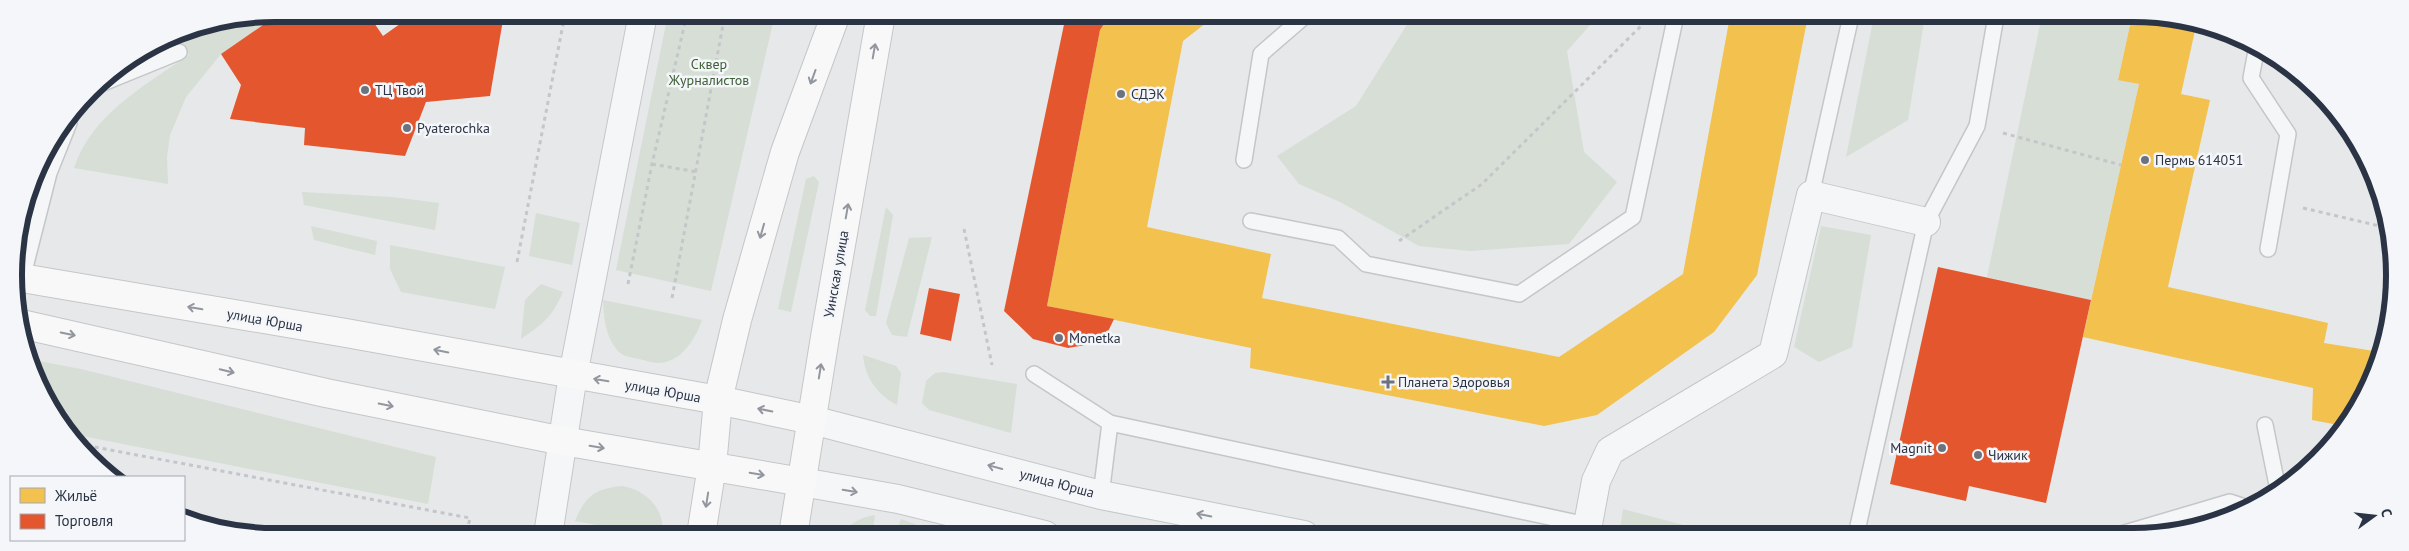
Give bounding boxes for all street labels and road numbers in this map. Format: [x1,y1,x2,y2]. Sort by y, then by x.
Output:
street label: Уинская улица [819,229,853,319]
street label: улица Юрша [226,304,304,336]
street label: улица Юрша [624,375,702,407]
street label: улица Юрша [1018,464,1096,502]

